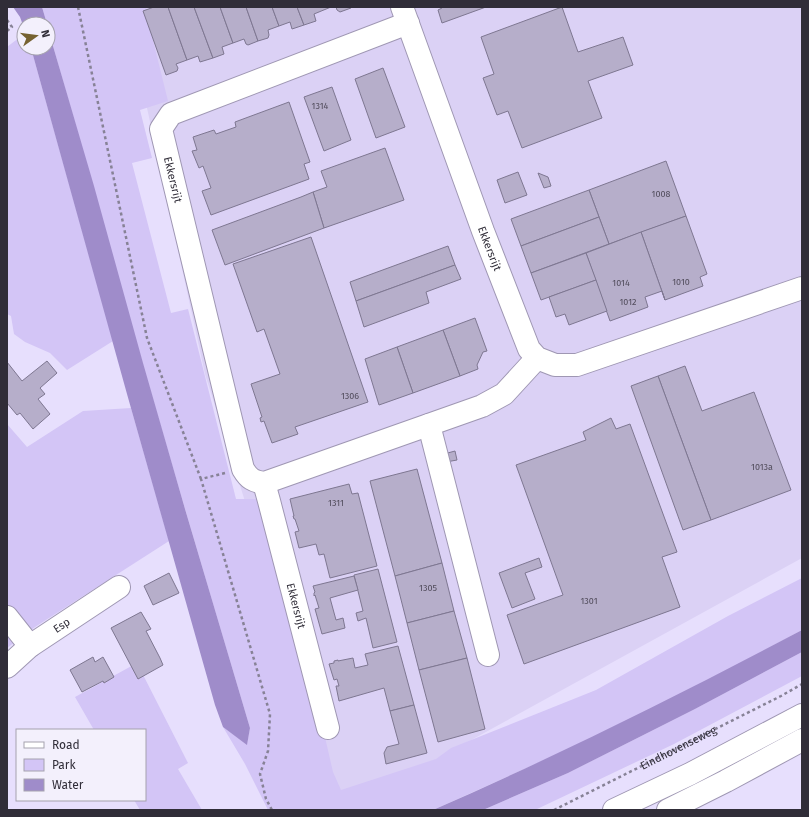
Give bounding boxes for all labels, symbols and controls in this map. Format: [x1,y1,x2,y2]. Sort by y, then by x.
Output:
north arrow [16,16,56,56]
text: N [38,29,52,39]
house number: 1314 [312,101,329,111]
street label: Ekkersrijt [161,155,185,204]
house number: 1008 [652,189,670,199]
street label: Ekkersrijt [475,224,504,273]
house number: 1010 [672,277,690,287]
house number: 1014 [612,278,630,288]
house number: 1012 [619,297,637,307]
house number: 1306 [341,391,359,401]
house number: 1013a [751,462,773,472]
house number: 1311 [328,498,344,508]
street label: Ekkersrijt [284,582,308,630]
house number: 1305 [419,583,437,593]
house number: 1301 [580,596,598,606]
street label: Esp [51,615,72,635]
street label: Eindhovenseweg [638,723,719,772]
legend [16,729,146,801]
text: Road [52,738,80,752]
text: Park [52,758,76,772]
text: Water [52,778,84,792]

